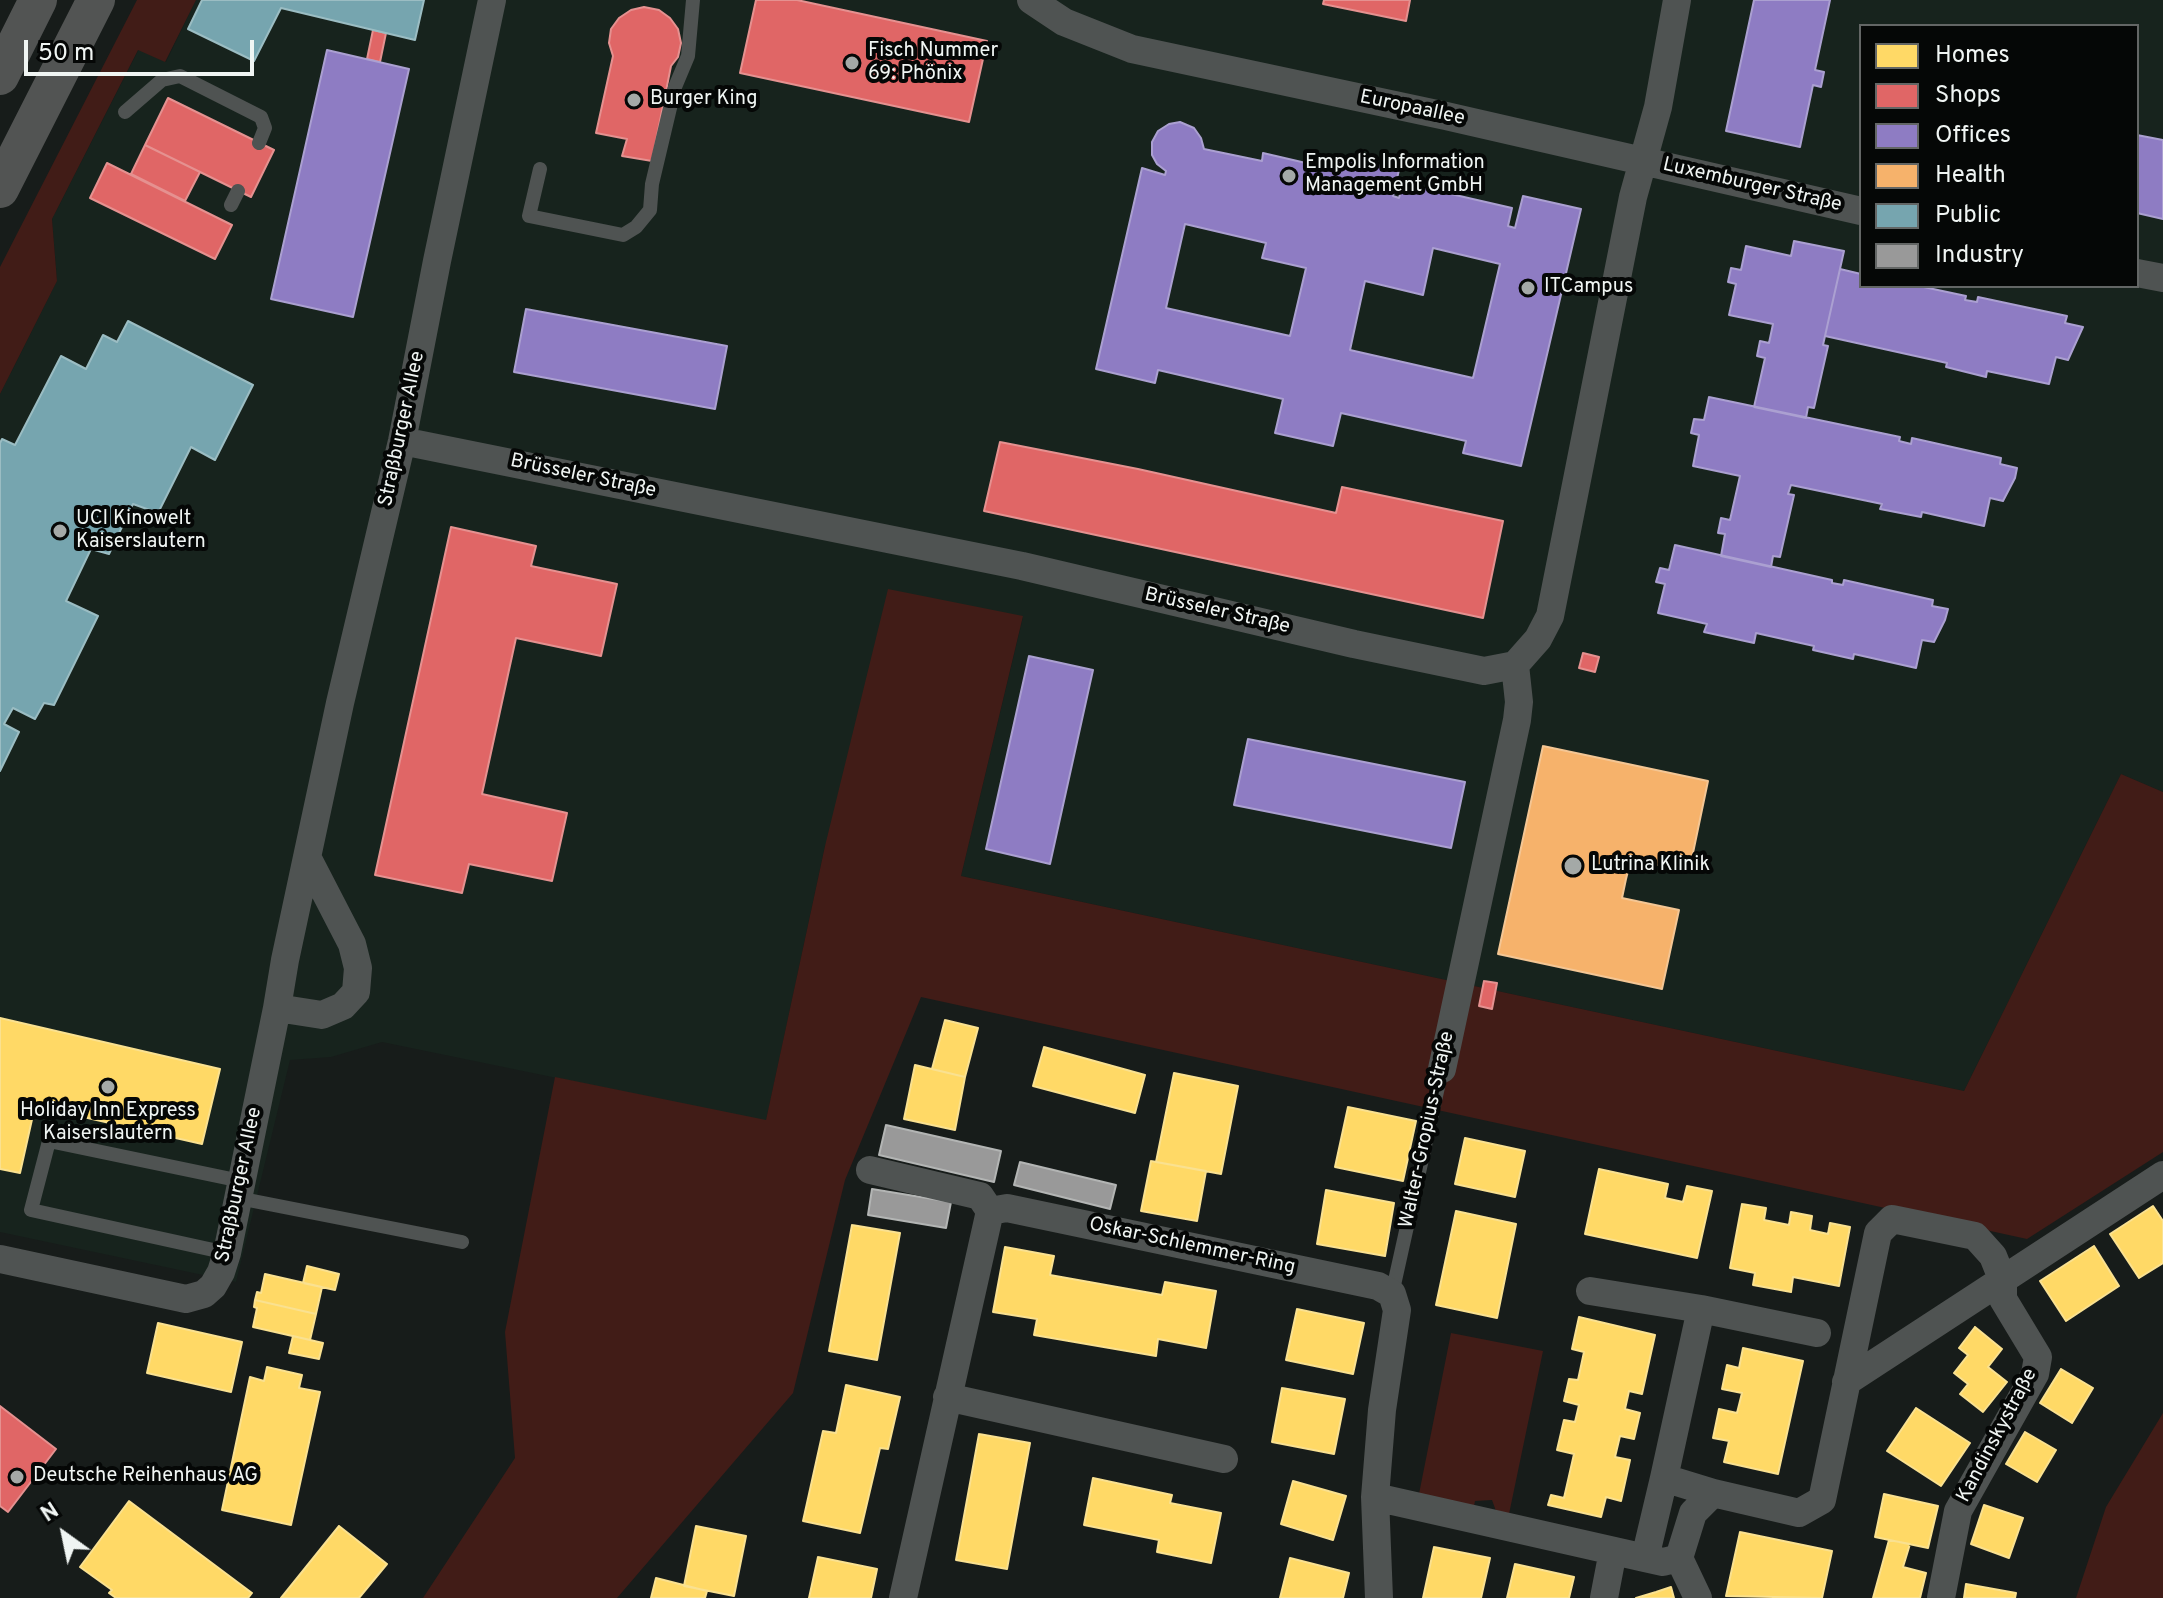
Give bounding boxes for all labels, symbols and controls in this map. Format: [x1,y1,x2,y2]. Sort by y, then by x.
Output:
scale bar [28,24,258,74]
legend [1859,24,2139,288]
text: 50 m [38,39,94,69]
place label: Fisch Nummer 69: Phönix [868,40,998,87]
text: Homes [1935,41,2010,71]
marker: Fisch Nummer 69: Phönix [843,54,861,72]
text: Shops [1935,81,2001,111]
street label: Europaallee [1357,86,1467,132]
place label: Burger King [650,88,757,112]
marker: Burger King [625,91,643,109]
text: Offices [1935,121,2011,151]
place label: Empolis Information Management GmbH [1305,152,1485,199]
street label: Luxemburger Straße [1660,154,1844,218]
text: Health [1935,161,2006,191]
marker: Empolis Information Management GmbH [1280,167,1298,185]
text: Public [1935,201,2001,231]
text: Industry [1935,241,2024,271]
place label: ITCampus [1544,276,1633,300]
marker: ITCampus [1519,279,1537,297]
street label: Straßburger Allee [375,349,431,509]
street label: Brüsseler Straße [508,450,658,504]
place label: UCI Kinowelt Kaiserslautern [76,508,206,555]
marker: UCI Kinowelt Kaiserslautern [51,522,69,540]
street label: Brüsseler Straße [1142,584,1292,640]
place label: Lutrina Klinik [1591,854,1710,878]
marker: Lutrina Klinik [1562,855,1584,877]
street label: Walter-Gropius-Straße [1395,1029,1461,1231]
marker: Holiday Inn Express Kaiserslautern [99,1078,117,1096]
place label: Holiday Inn Express Kaiserslautern [20,1100,196,1147]
street label: Straßburger Allee [212,1105,268,1265]
street label: Oskar-Schlemmer-Ring [1087,1213,1297,1281]
street label: Kandinskystraße [1953,1365,2043,1507]
place label: Deutsche Reihenhaus AG [33,1465,258,1489]
marker: Deutsche Reihenhaus AG [8,1468,26,1486]
north arrow [24,1494,104,1574]
text: N [37,1498,65,1529]

